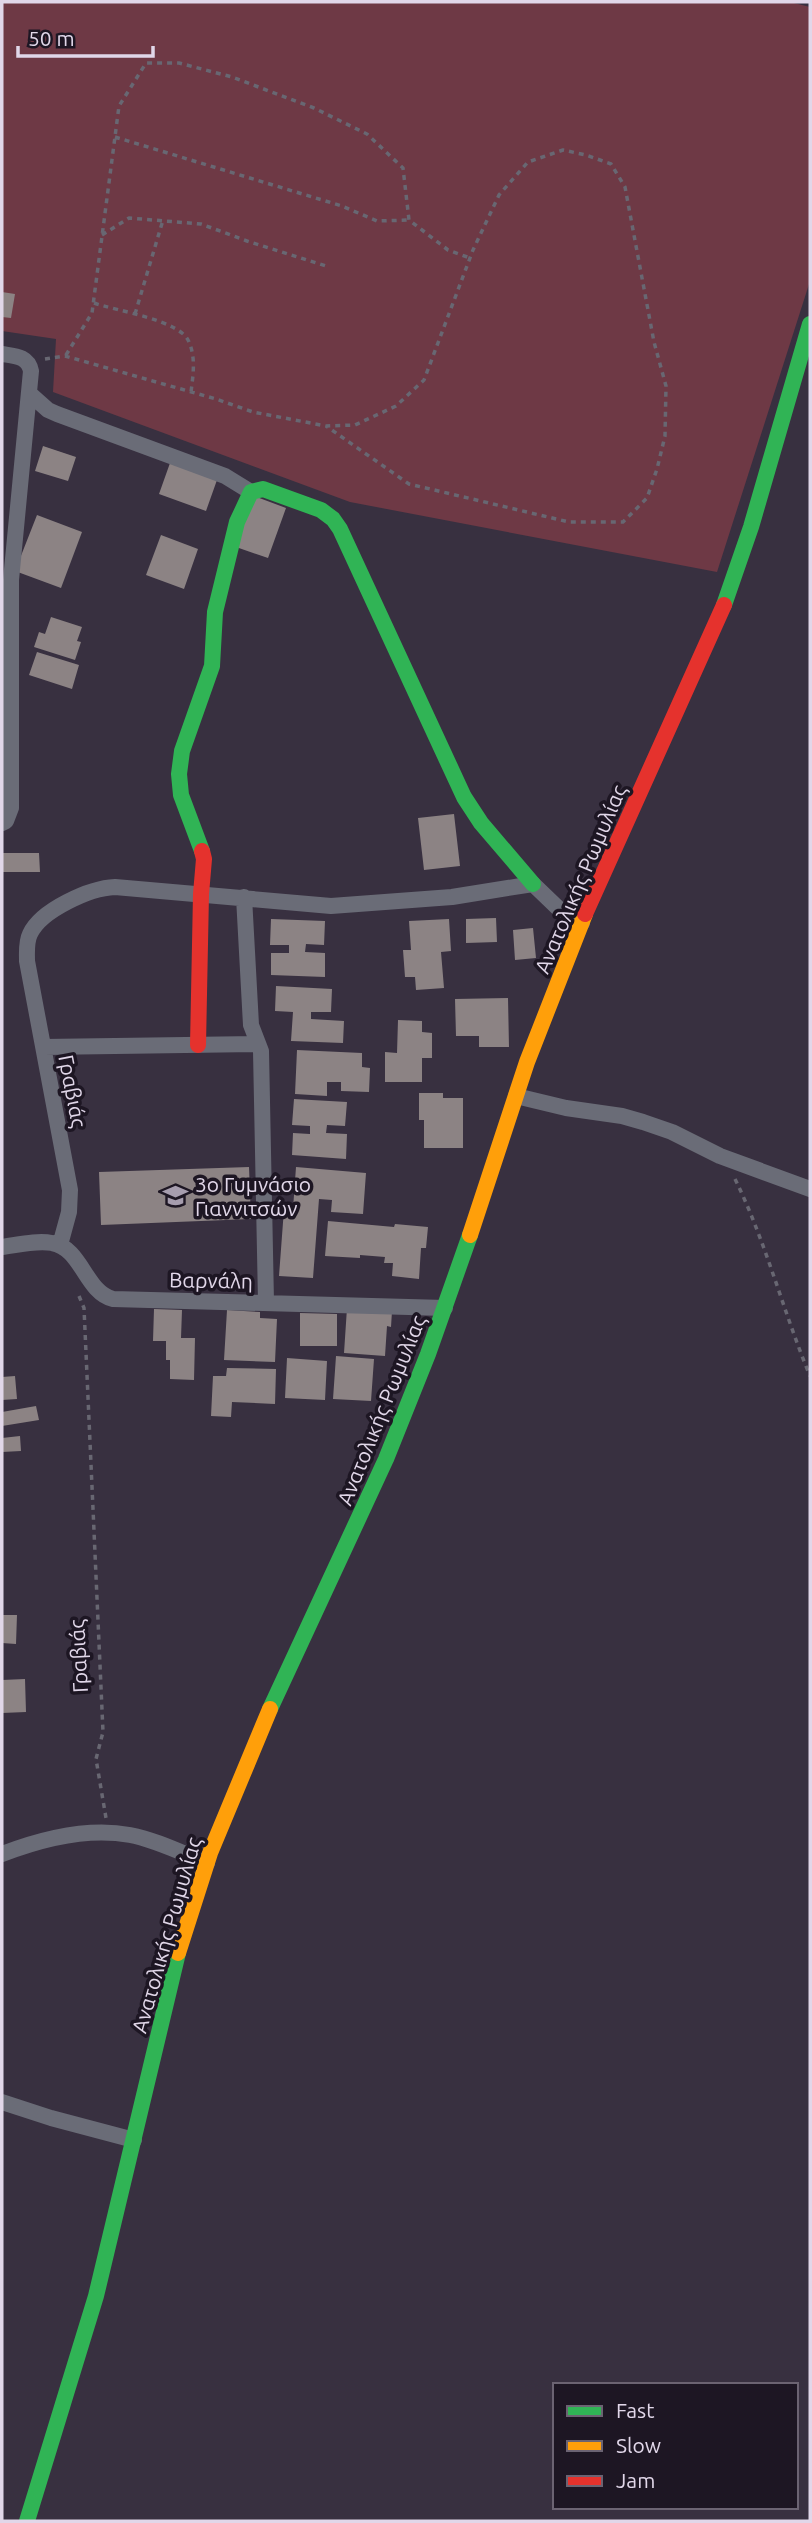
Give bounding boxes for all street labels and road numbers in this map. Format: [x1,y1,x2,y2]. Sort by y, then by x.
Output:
street label: Ανατολικής Ρωμυλίας [529,781,631,977]
street label: Γραβιάς [54,1053,92,1130]
street label: Βαρνάλη [169,1267,253,1293]
street label: Ανατολικής Ρωμυλίας [332,1311,430,1508]
street label: Γραβιάς [64,1618,92,1693]
street label: Ανατολικής Ρωμυλίας [127,1834,206,2036]

